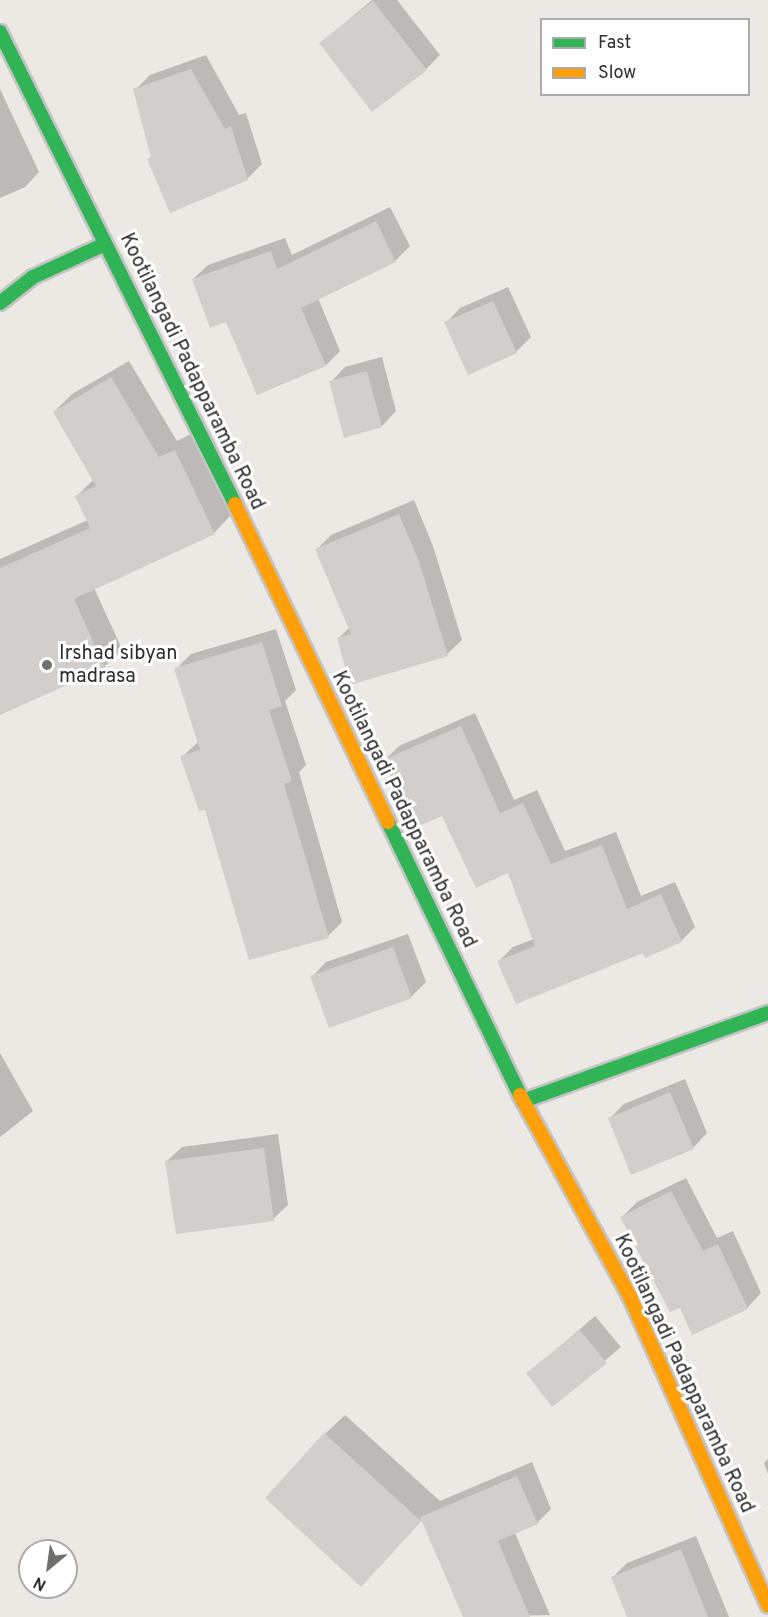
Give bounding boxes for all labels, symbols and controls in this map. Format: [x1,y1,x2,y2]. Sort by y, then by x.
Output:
legend [540,18,750,96]
text: Fast [598,32,631,55]
text: Slow [598,62,636,85]
street label: Kootilangadi Padapparamba Road [113,230,269,514]
place label: Irshad sibyan madrasa [59,642,178,689]
marker: Irshad sibyan madrasa [40,658,54,672]
street label: Kootilangadi Padapparamba Road [325,668,481,952]
street label: Kootilangadi Padapparamba Road [608,1231,758,1517]
north arrow [18,1539,78,1599]
text: N [30,1571,50,1595]

